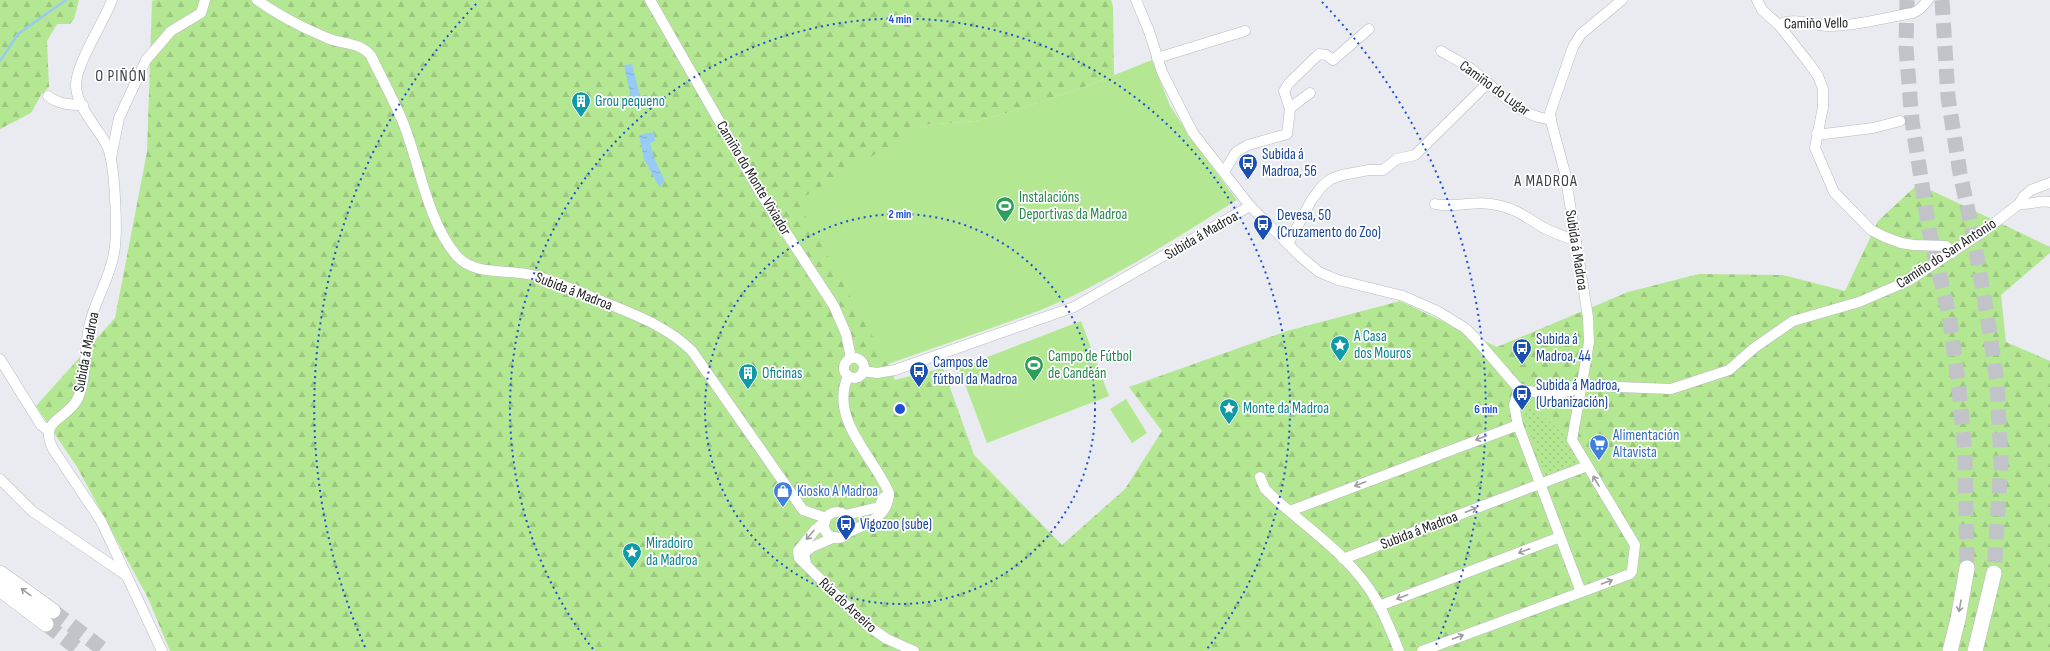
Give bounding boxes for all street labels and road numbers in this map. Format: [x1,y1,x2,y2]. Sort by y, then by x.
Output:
street label: Camiño Vello [1784,13,1848,34]
street label: Camiño do Lugar [1456,56,1534,121]
street label: Camiño do Monte Vixiador [712,118,796,240]
street label: Subida á Madroa [1161,207,1241,264]
street label: Subida á Madroa [1561,208,1592,292]
street label: Camiño do San Antonio [1893,214,2000,293]
street label: Subida á Madroa [532,268,615,315]
street label: Subida á Madroa [69,310,104,394]
street label: Subida á Madroa [1378,507,1461,554]
street label: Rúa do Areeiro [815,574,881,637]

